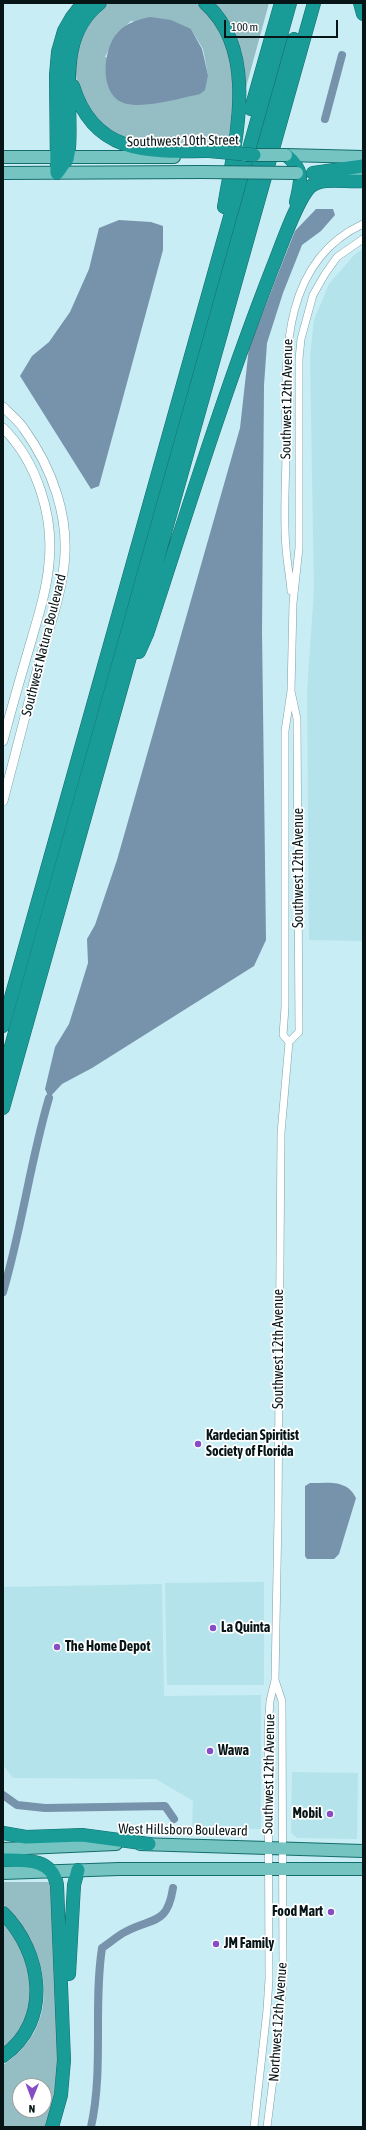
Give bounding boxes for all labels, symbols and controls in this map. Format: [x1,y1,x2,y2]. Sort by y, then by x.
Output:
scale bar [226,12,340,38]
text: 100 m [231,20,258,34]
street label: Southwest 10th Street [127,132,239,150]
street label: Southwest 12th Avenue [278,339,296,459]
street label: Southwest Natura Boulevard [18,572,70,718]
street label: Southwest 12th Avenue [291,808,307,928]
street label: Southwest 12th Avenue [271,1289,287,1409]
place label: Kardecian Spiritist Society of Florida [206,1428,299,1460]
marker: Kardecian Spiritist Society of Florida [193,1439,203,1449]
place label: La Quinta [221,1620,270,1636]
marker: La Quinta [208,1623,218,1633]
place label: The Home Depot [65,1639,150,1655]
marker: The Home Depot [52,1642,62,1652]
street label: Southwest 12th Avenue [260,1714,278,1834]
place label: Wawa [218,1743,249,1759]
marker: Wawa [205,1746,215,1756]
place label: Mobil [292,1806,322,1822]
marker: Mobil [325,1809,335,1819]
street label: West Hillsboro Boulevard [118,1820,248,1840]
place label: Food Mart [272,1904,323,1920]
marker: Food Mart [326,1907,336,1917]
place label: JM Family [224,1936,274,1952]
marker: JM Family [211,1939,221,1949]
street label: Northwest 12th Avenue [265,1962,291,2082]
north arrow [12,2078,52,2118]
text: N [28,2103,35,2115]

